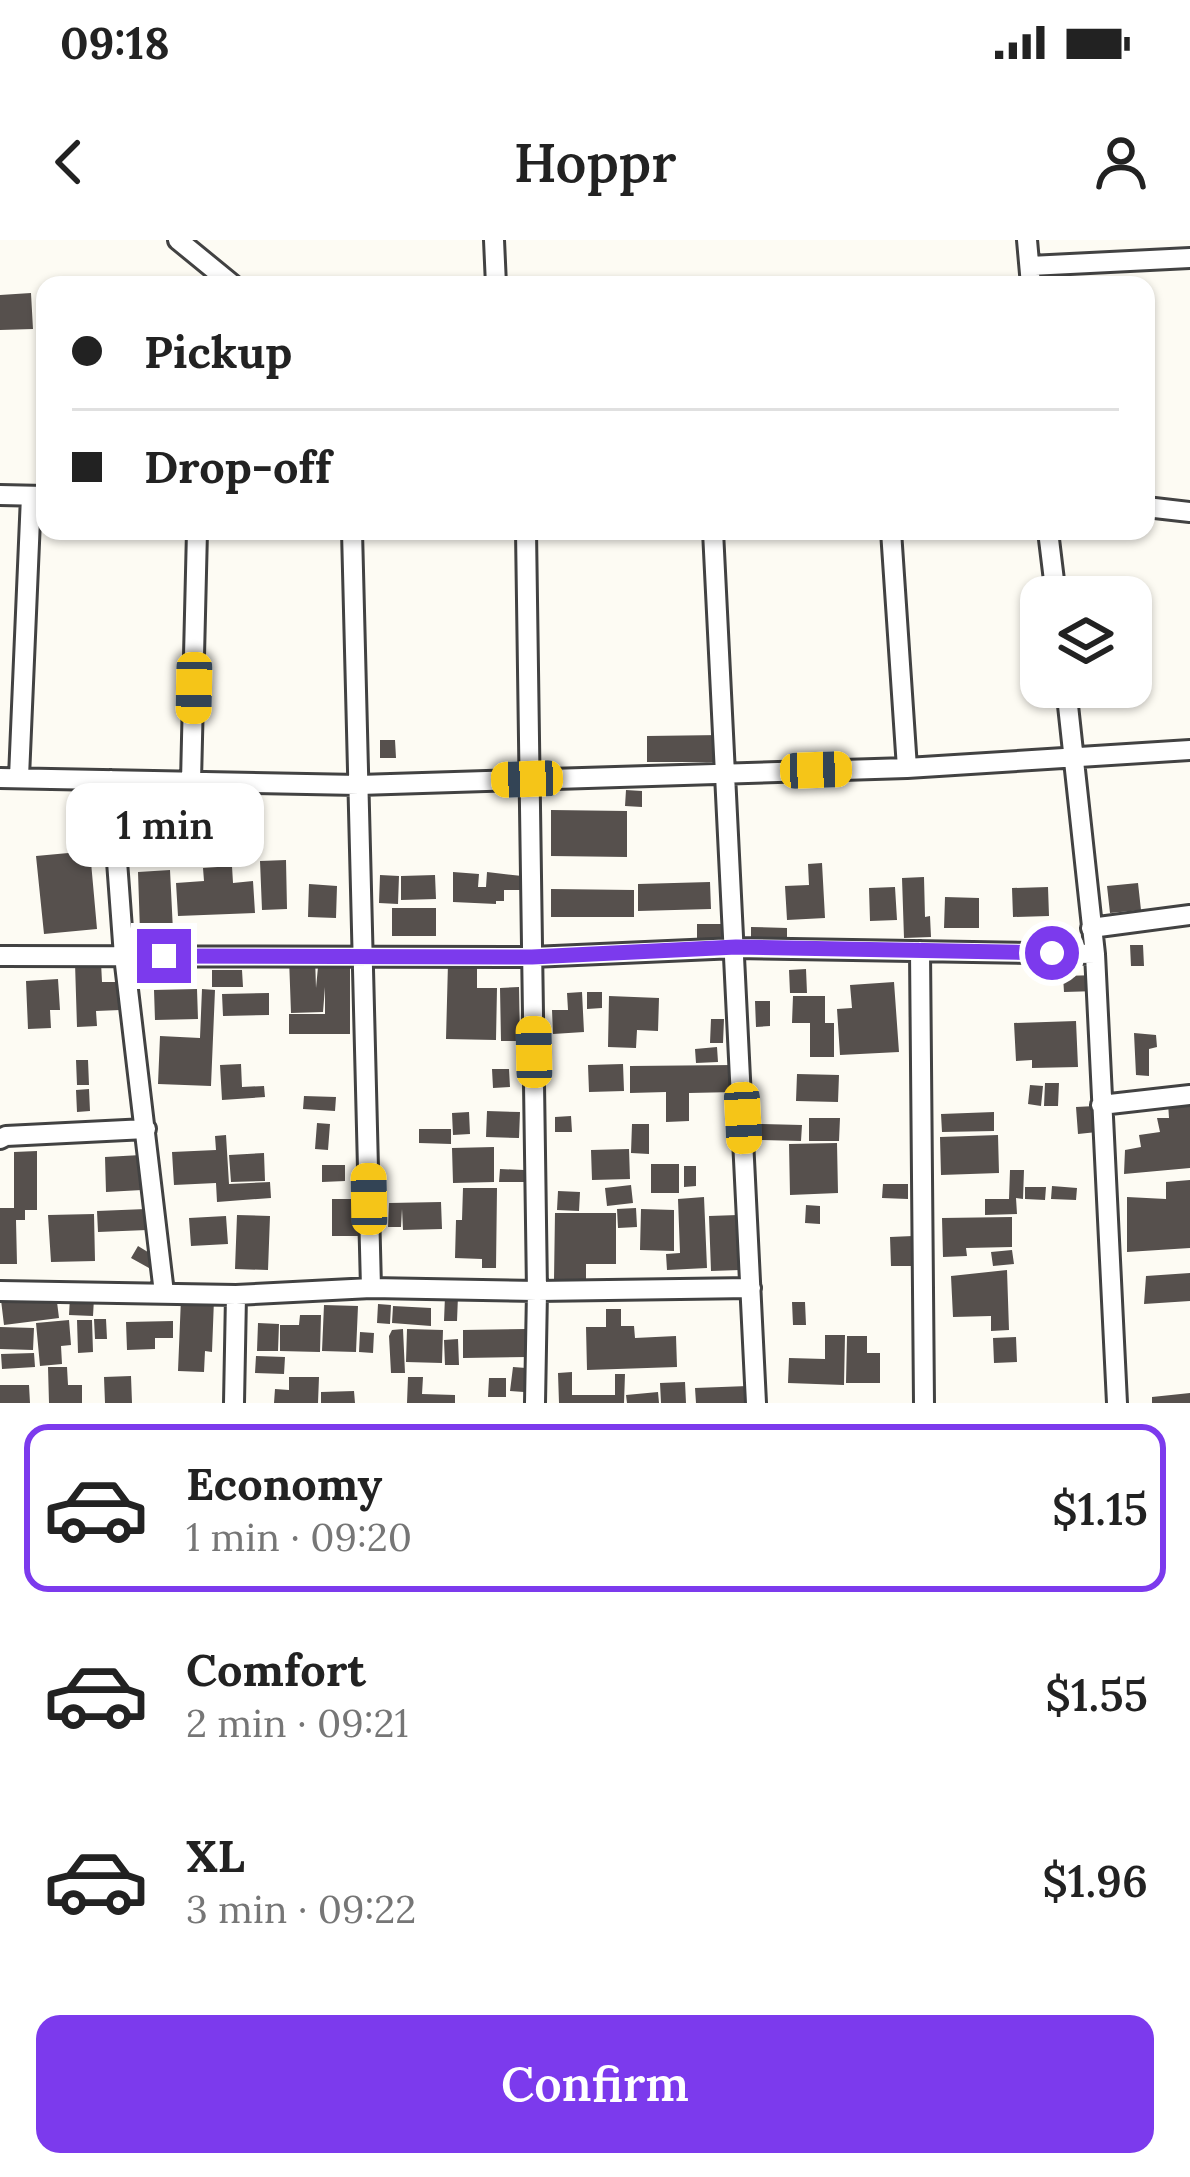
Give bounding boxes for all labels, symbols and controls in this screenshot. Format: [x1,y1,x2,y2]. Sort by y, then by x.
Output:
text: 09:18 [60,14,170,71]
text: Hoppr [514,128,676,197]
icon: back [36,129,102,195]
icon: person [1088,129,1154,195]
text: Pickup [144,323,292,380]
text: Drop-off [144,438,331,495]
map controls [1020,576,1152,708]
button: layers [1020,576,1152,708]
car [175,652,213,724]
car [779,751,853,789]
car [490,760,564,798]
callout: 1 min [65,782,263,866]
text: 1 min [116,800,214,850]
route start [1025,926,1079,980]
route end [137,929,191,983]
car [515,1016,553,1088]
car [723,1081,763,1155]
car [350,1163,388,1235]
icon: car [42,1454,150,1562]
text: Economy [186,1455,382,1512]
text: $1.15 [1052,1480,1148,1537]
text: 1 min · 09:20 [186,1512,412,1562]
icon: car [42,1640,150,1748]
text: Comfort [186,1641,366,1698]
text: $1.55 [1045,1666,1148,1723]
text: 2 min · 09:21 [186,1698,409,1748]
icon: car [42,1826,150,1934]
text: XL [186,1827,245,1884]
text: $1.96 [1042,1852,1148,1909]
text: 3 min · 09:22 [186,1884,416,1934]
button: Confirm [36,2015,1154,2153]

